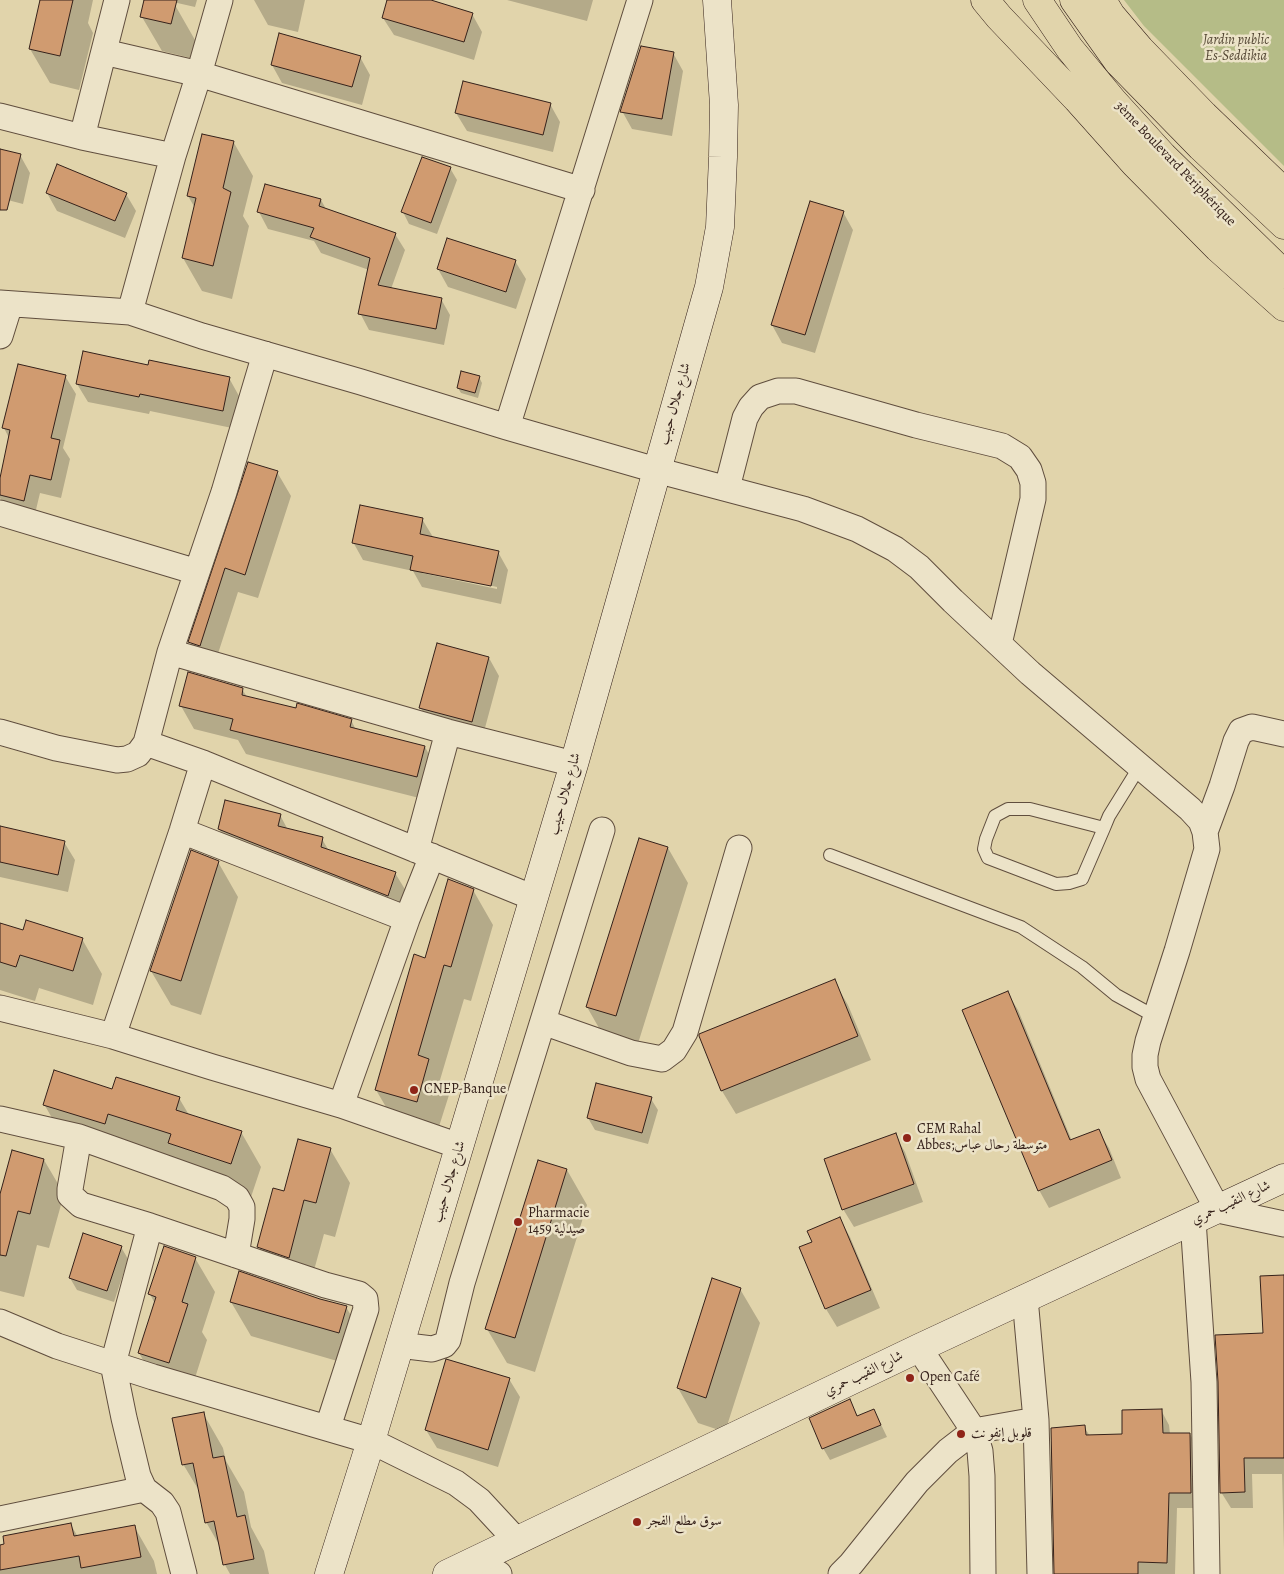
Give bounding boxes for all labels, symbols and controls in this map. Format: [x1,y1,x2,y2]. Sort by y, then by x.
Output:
park label: Jardin public Es-Seddikia [1203,33,1269,65]
street label: 3ème Boulevard Périphérique [1111,98,1239,230]
street label: شارع جلال حبيب [655,361,695,447]
street label: شارع جلال حبيب [545,751,585,837]
place label: CNEP-Banque [424,1082,506,1098]
marker: CNEP-Banque [408,1084,420,1096]
place label: CEM Rahal Abbes;متوسطة رحال عباس [917,1122,1047,1154]
marker: CEM Rahal Abbes;متوسطة رحال عباس [901,1132,913,1144]
street label: شارع جلال حبيب [429,1139,469,1225]
street label: شارع النقيب حمري [1189,1177,1273,1229]
place label: Pharmacie 1459 صيدلية [528,1206,589,1238]
marker: Pharmacie 1459 صيدلية [512,1216,524,1228]
street label: شارع النقيب حمري [822,1348,906,1400]
place label: Open Café [920,1370,980,1386]
marker: Open Café [904,1372,916,1384]
place label: قلوبل إنفو نت [971,1426,1032,1442]
marker: قلوبل إنفو نت [955,1428,967,1440]
place label: سوق مطلع الفجر [647,1514,722,1530]
marker: سوق مطلع الفجر [631,1516,643,1528]

